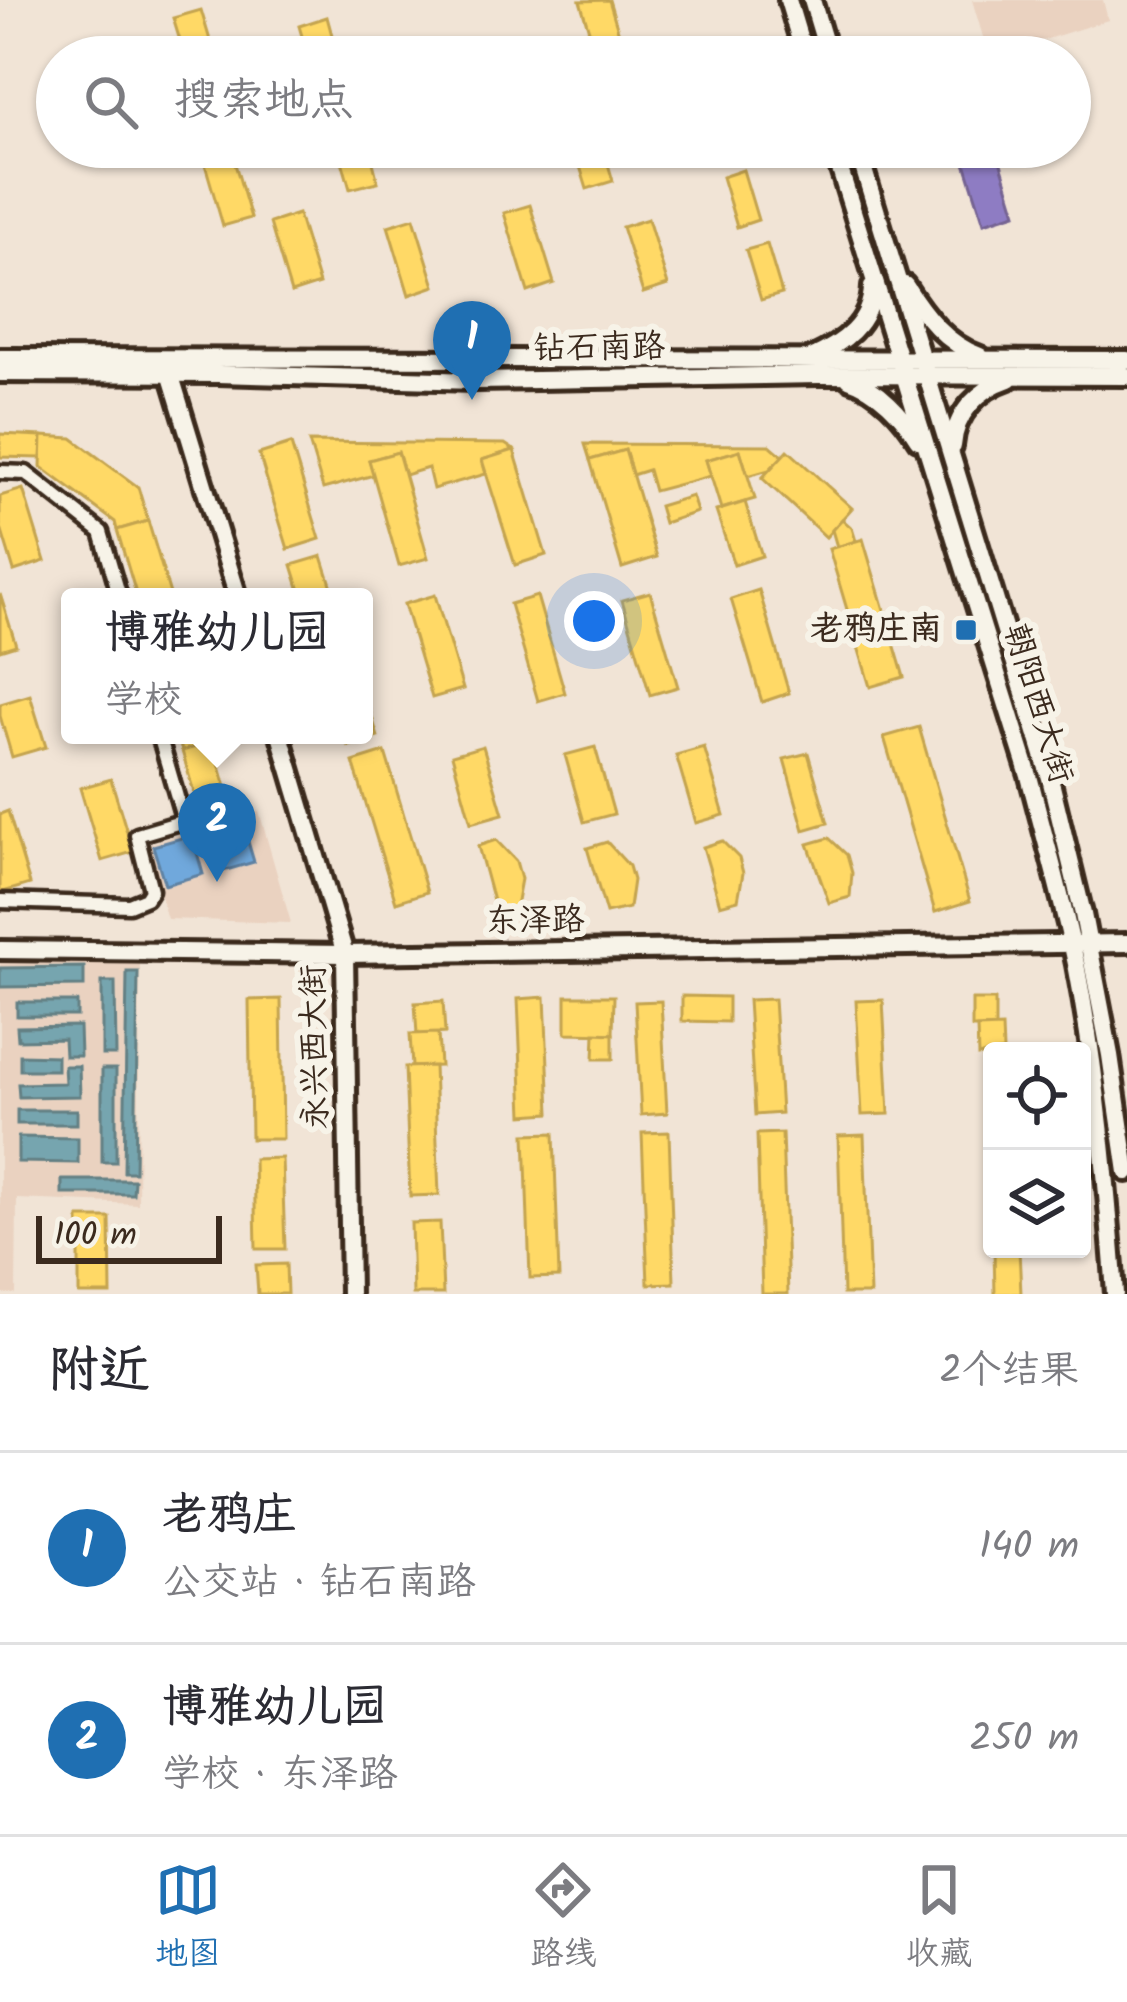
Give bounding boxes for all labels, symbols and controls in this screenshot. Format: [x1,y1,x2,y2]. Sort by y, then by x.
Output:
search box [36,36,1091,168]
text: 搜索地点 [174,66,354,138]
icon: search [78,69,144,135]
pin: 1 [433,301,511,400]
street label: 钻石南路 [533,321,665,377]
popup [61,588,373,744]
your location [564,591,624,651]
text: 博雅幼儿园 [104,599,330,671]
place label: 老鸦庄南 [810,604,942,657]
marker: 老鸦庄南 [953,617,979,643]
street label: 朝阳西大街 [988,617,1086,791]
text: 学校 [104,671,183,733]
pin: 2 [178,783,256,882]
street label: 东泽路 [485,895,585,949]
street label: 永兴西大街 [288,964,344,1130]
map controls [983,1042,1091,1258]
button: locate [983,1042,1091,1150]
button: layers [983,1150,1091,1258]
scale bar [36,1210,222,1263]
text: 100 m [54,1210,137,1263]
text: 附近 [48,1332,150,1413]
text: 2个结果 [939,1341,1079,1403]
text: 老鸦庄 [162,1481,297,1553]
text: 1 [81,1517,93,1579]
text: 140 m [979,1517,1079,1579]
text: 公交站 · 钻石南路 [162,1553,476,1615]
text: 博雅幼儿园 [162,1673,387,1745]
text: 2 [76,1709,98,1771]
text: 250 m [969,1709,1079,1771]
text: 学校 · 东泽路 [162,1745,398,1807]
tab: 地图 [155,1857,221,1982]
tab: 路线 [530,1857,596,1982]
tab: 收藏 [906,1857,972,1982]

